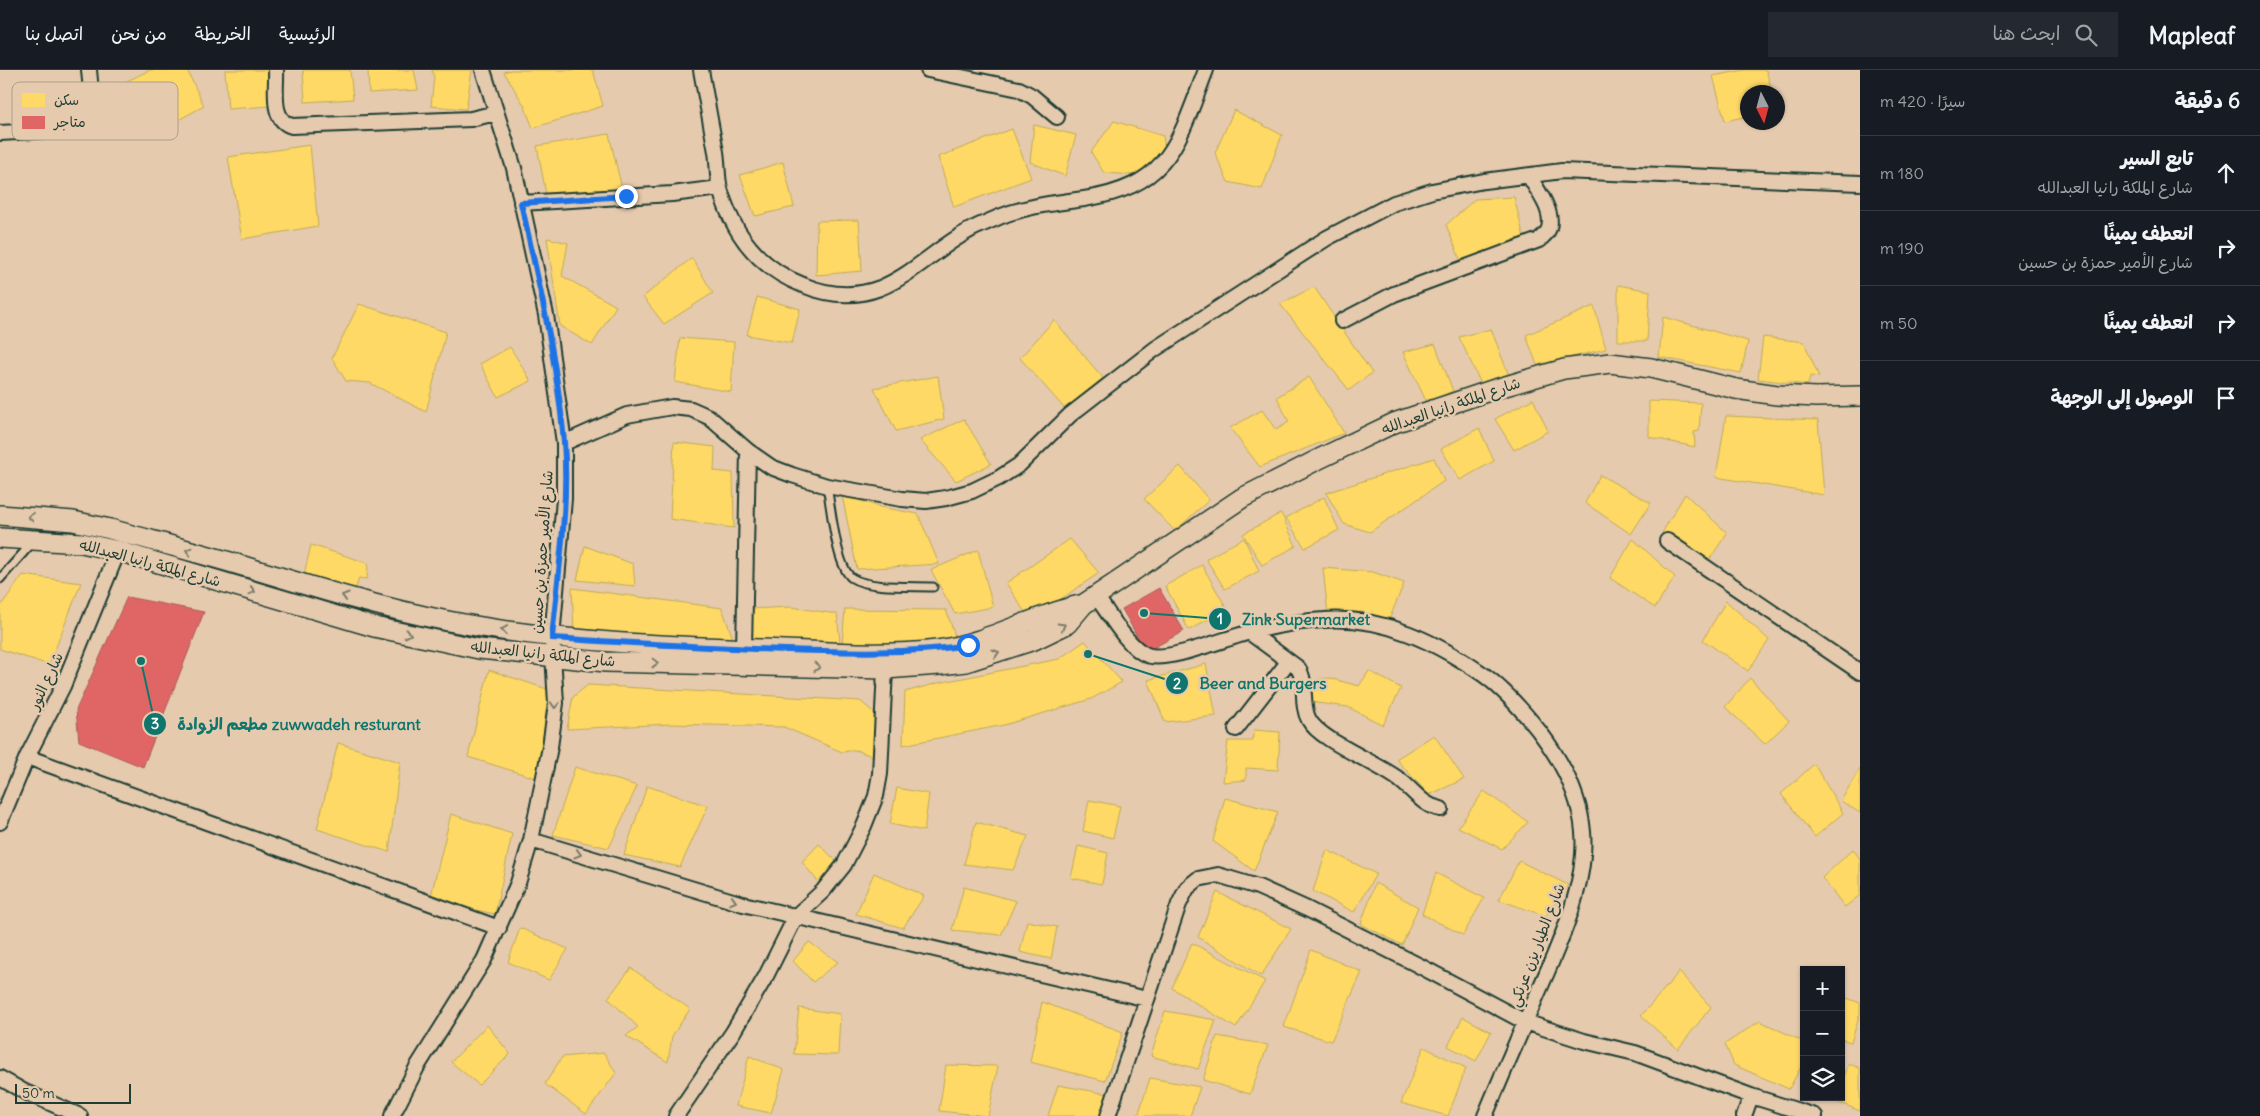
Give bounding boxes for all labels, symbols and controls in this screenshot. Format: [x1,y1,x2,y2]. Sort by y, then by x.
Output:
search box [1768,12,2118,57]
text: Mapleaf [2148,20,2235,50]
text: ابحث هنا [1992,21,2060,45]
icon: search [2072,21,2100,49]
text: اتصل بنا [25,22,83,45]
text: من نحن [111,22,167,45]
text: الخريطة [195,22,251,45]
text: الرئيسية [279,22,336,45]
legend [12,82,178,140]
north arrow [1740,85,1785,130]
text: 6 دقيقة [2174,87,2240,114]
text: سكن [54,91,79,109]
text: سيرًا · 420 m [1880,91,1965,111]
text: متاجر [53,113,86,131]
text: تابع السير [2121,146,2193,170]
icon: ahead [2212,159,2240,187]
text: 180 m [1880,163,1924,183]
text: شارع الملكة رانيا العبدالله [2038,177,2193,197]
route end [615,185,638,208]
text: انعطف يمينًا [2104,221,2193,245]
icon: right [2212,234,2240,262]
text: 190 m [1880,238,1924,258]
text: شارع الأمير حمزة بن حسين [2018,252,2193,272]
icon: right [2212,309,2240,337]
text: انعطف يمينًا [2104,310,2193,334]
text: 50 m [1880,313,1918,333]
street label: شارع الملكة رانيا العبدالله [1379,373,1523,439]
icon: arrive [2212,384,2240,412]
text: الوصول إلى الوجهة [2050,385,2193,409]
street label: شارع الأمير حمزة بن حسين [526,470,558,634]
one-way arrow [26,512,34,523]
street label: شارع الملكة رانيا العبدالله [77,535,223,591]
one-way arrow [186,546,194,556]
one-way arrow [247,585,256,595]
one-way arrow [342,592,350,602]
callout: Zink Supermarket [1207,604,1381,635]
text: 1 [1217,609,1223,628]
text: Zink Supermarket [1242,609,1371,630]
one-way arrow [1056,622,1065,632]
one-way arrow [500,626,508,636]
one-way arrow [404,628,413,639]
route start [957,634,980,657]
street label: شارع الملكة رانيا العبدالله [470,636,616,672]
street label: شارع النور [24,649,68,714]
one-way arrow [991,649,999,659]
one-way arrow [652,658,659,668]
one-way arrow [814,662,822,673]
callout: Beer and Burgers [1164,668,1336,699]
text: Beer and Burgers [1199,673,1327,694]
text: 2 [1173,674,1181,693]
one-way arrow [549,702,560,710]
callout: مطعم الزوادة zuwwadeh resturant [142,708,430,739]
text: 3 [151,714,159,733]
text: مطعم الزوادة zuwwadeh resturant [177,714,421,737]
one-way arrow [573,849,581,859]
street label: شارع الطيار يزن عرنكي [1504,881,1573,1011]
one-way arrow [729,895,737,905]
map controls [1800,966,1845,1101]
button: + [1800,966,1845,1011]
button: − [1800,1011,1845,1056]
button: layers [1800,1056,1845,1101]
scale bar [15,1081,131,1104]
text: 50 m [22,1084,55,1102]

